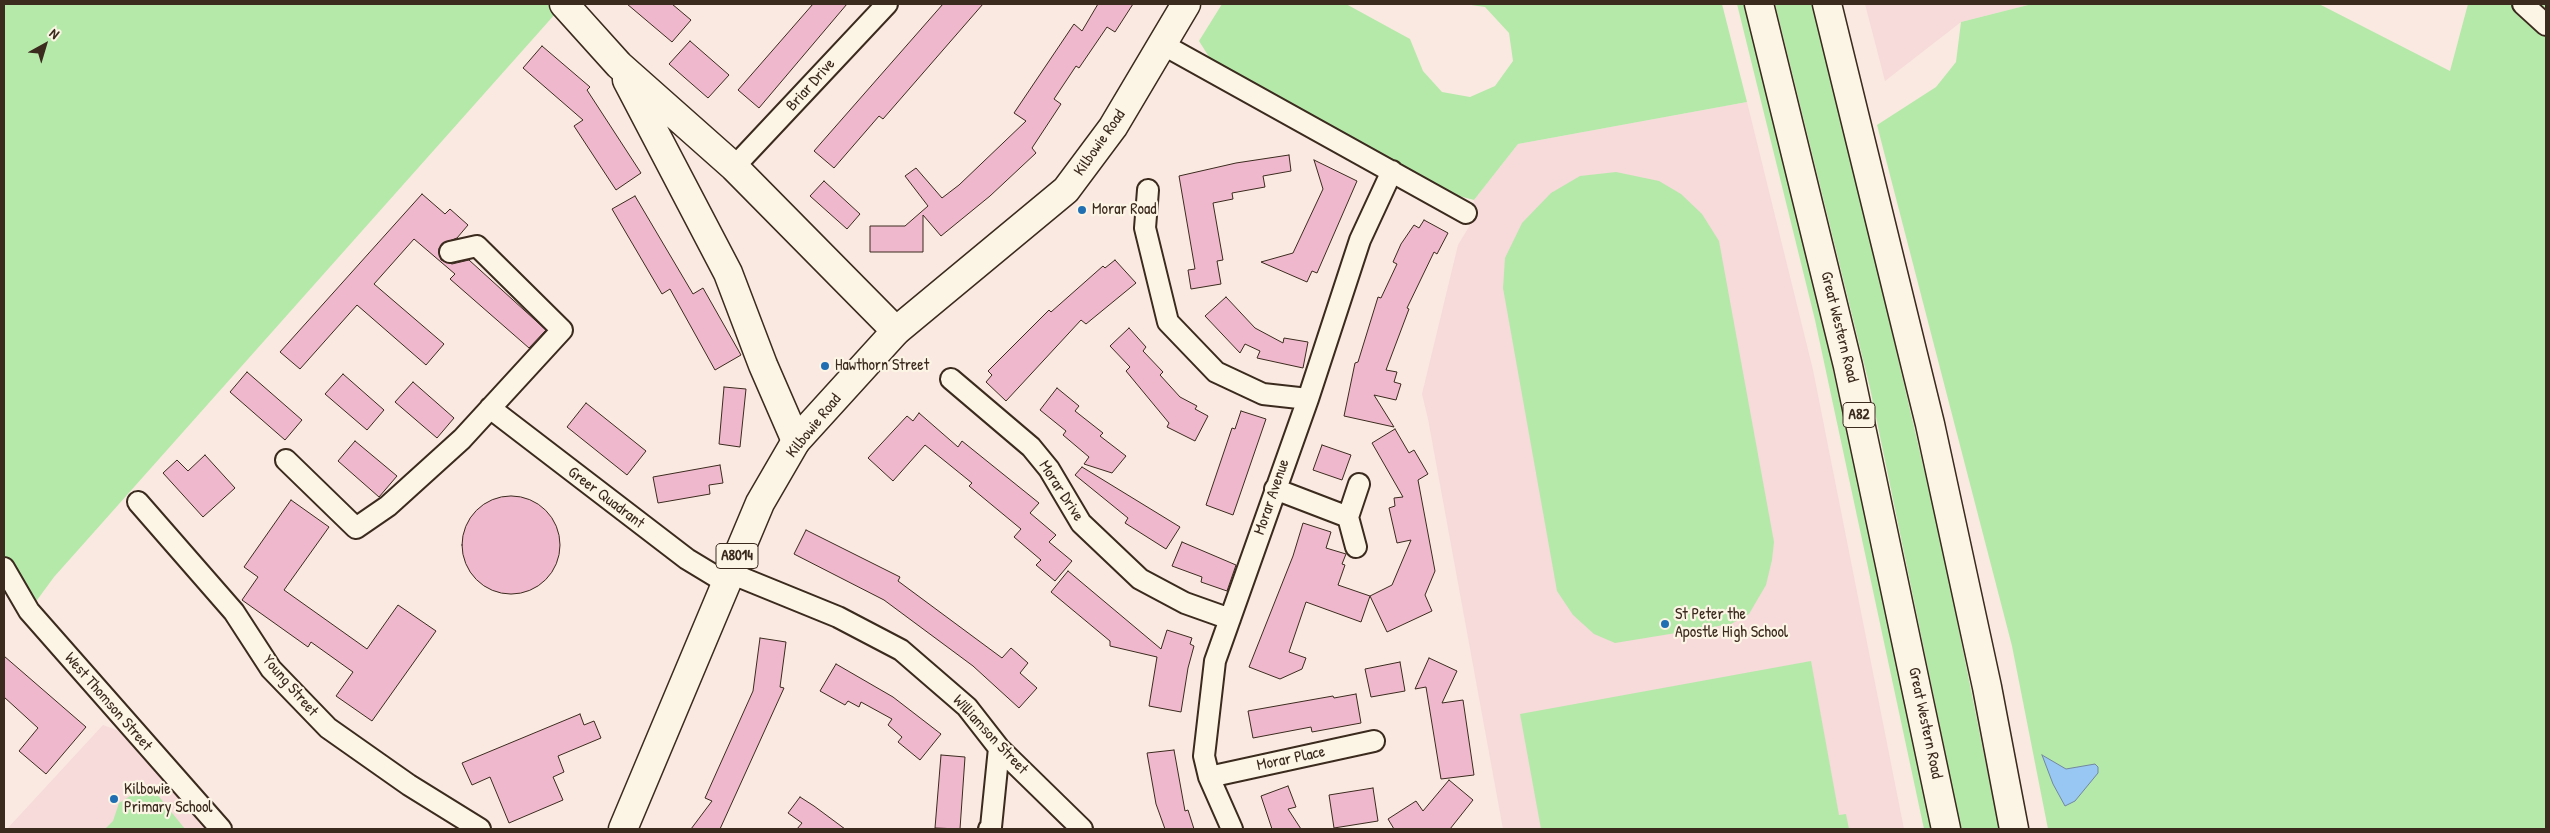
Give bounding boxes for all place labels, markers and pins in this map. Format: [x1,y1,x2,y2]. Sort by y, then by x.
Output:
place label: Morar Road [1092,200,1156,220]
marker: Morar Road [1076,204,1088,216]
place label: Hawthorn Street [835,356,929,376]
marker: Hawthorn Street [819,360,831,372]
place label: St Peter the Apostle High School [1675,605,1788,643]
marker: St Peter the Apostle High School [1659,618,1671,630]
place label: Kilbowie Primary School [124,780,213,818]
marker: Kilbowie Primary School [108,793,120,805]

